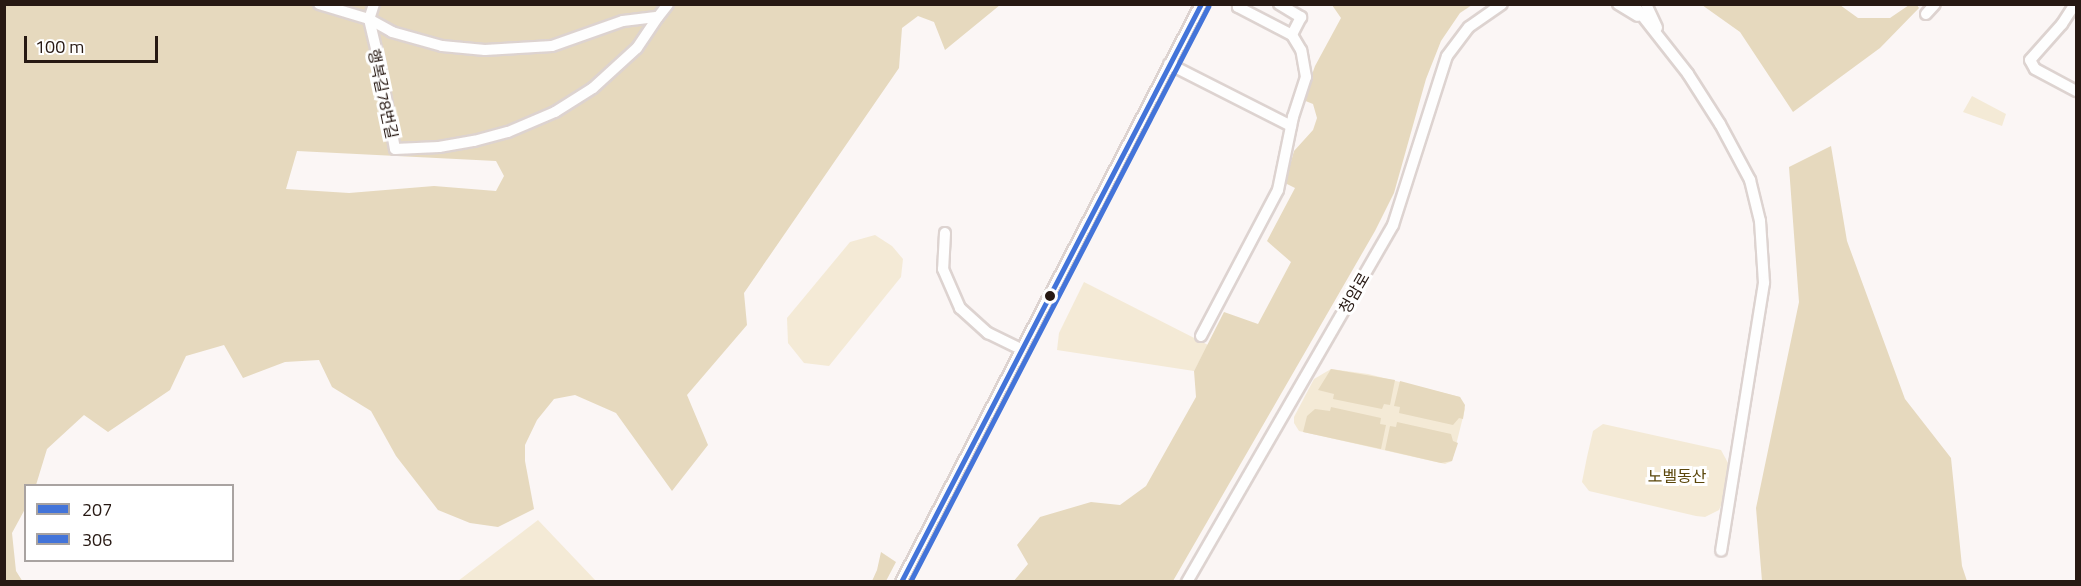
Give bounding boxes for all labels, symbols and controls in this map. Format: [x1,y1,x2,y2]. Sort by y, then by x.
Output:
scale bar [27,24,160,62]
text: 100 m [35,33,84,60]
street label: 행복길78번길 [364,47,402,141]
street label: 청암로 [1335,269,1373,317]
unlabelled marker [1044,290,1056,302]
park label: 노벨동산 [1648,466,1706,486]
legend [24,484,234,562]
text: 207 [82,496,112,523]
text: 306 [82,526,112,553]

